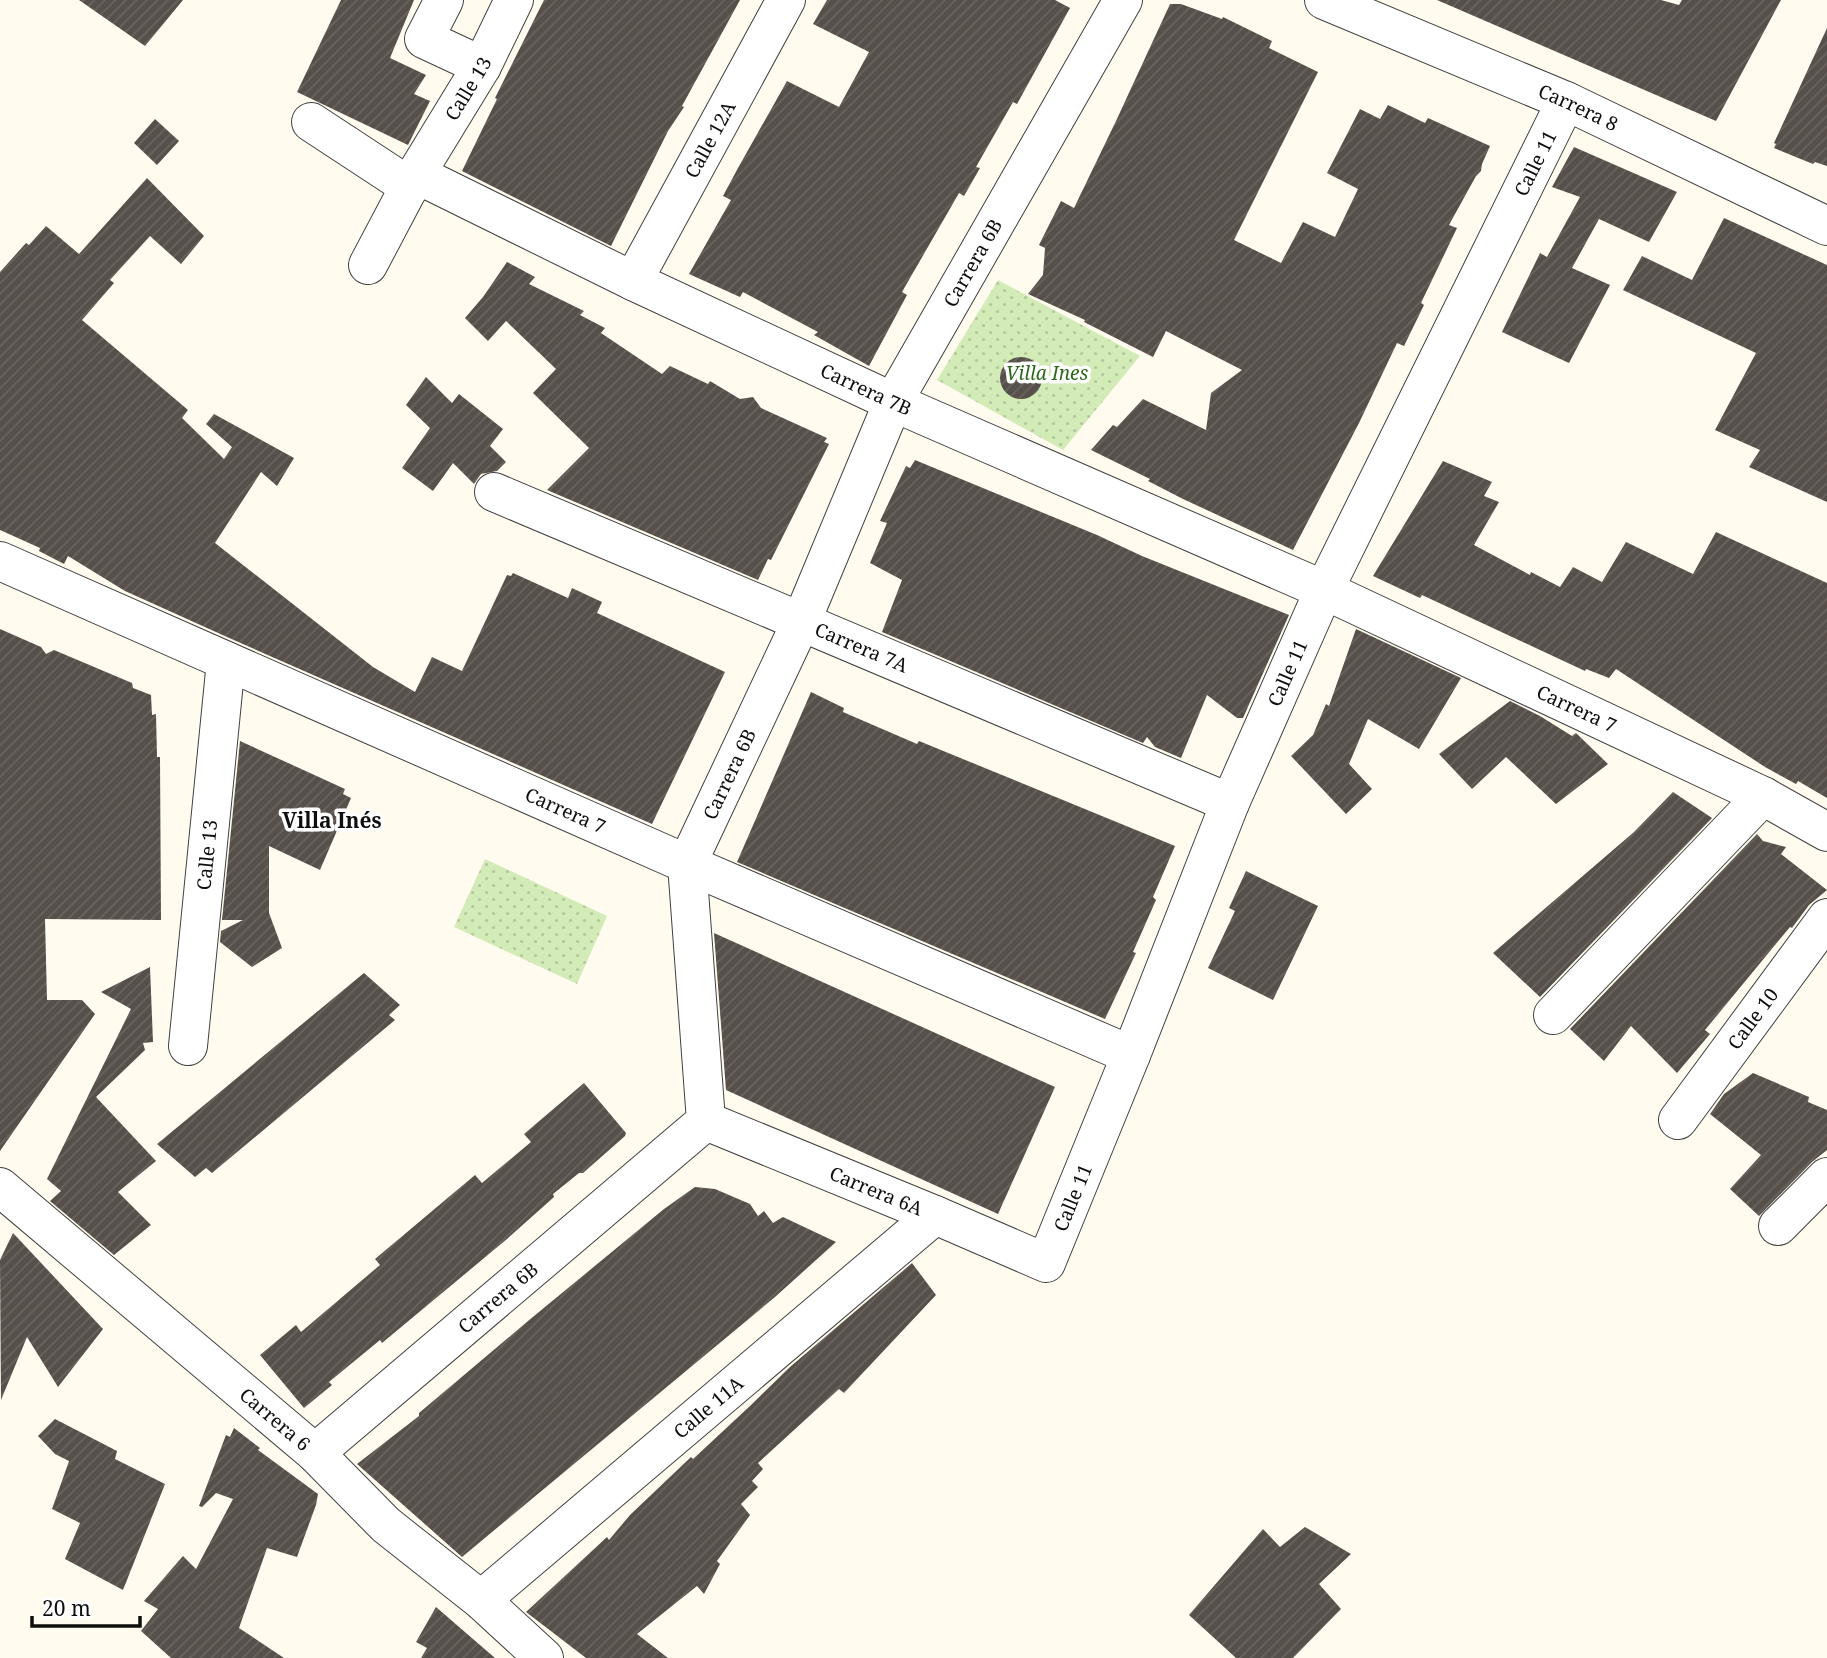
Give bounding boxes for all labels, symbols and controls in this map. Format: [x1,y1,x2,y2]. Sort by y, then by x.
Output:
street label: Calle 13 [439,52,498,125]
street label: Carrera 8 [1534,78,1623,137]
street label: Calle 12A [679,96,742,183]
street label: Calle 11 [1508,126,1563,201]
street label: Carrera 6B [937,214,1008,312]
street label: Carrera 7B [816,357,916,422]
park label: Villa Ines [1006,360,1088,386]
street label: Carrera 7A [811,616,913,679]
street label: Calle 11 [1261,636,1313,711]
street label: Carrera 7 [1532,679,1621,738]
street label: Carrera 6B [697,724,762,824]
street label: Carrera 7 [521,781,610,839]
district label: Villa Inés [282,806,382,834]
street label: Calle 13 [190,819,223,891]
street label: Calle 10 [1721,983,1784,1055]
street label: Carrera 6A [826,1160,927,1222]
street label: Calle 11 [1047,1160,1098,1235]
street label: Carrera 6B [452,1256,544,1339]
street label: Calle 11A [668,1370,749,1444]
street label: Carrera 6 [234,1382,316,1457]
scale bar [32,1584,140,1628]
text: 20 m [42,1594,91,1622]

